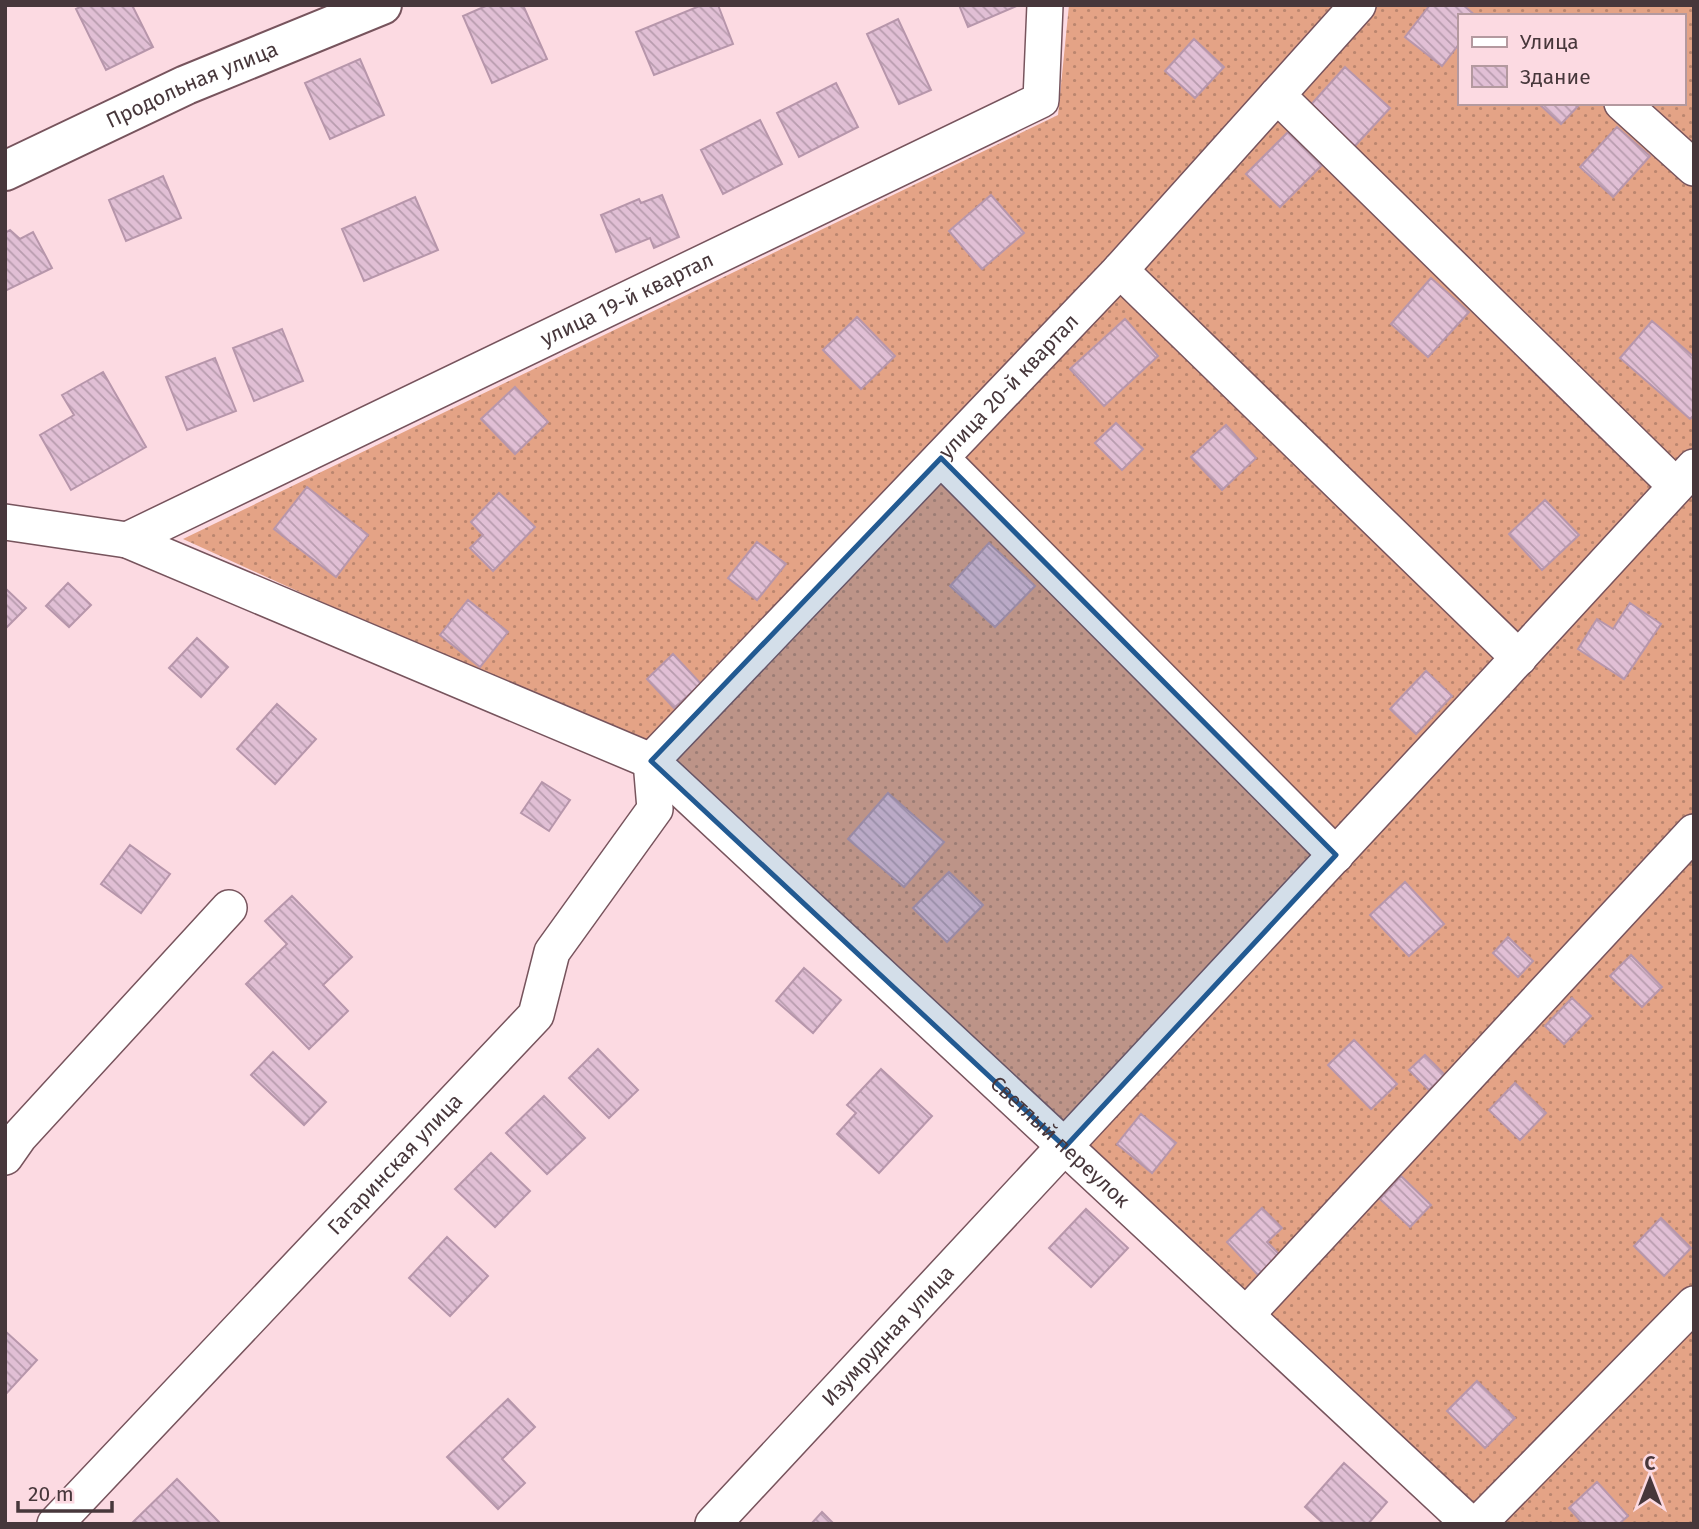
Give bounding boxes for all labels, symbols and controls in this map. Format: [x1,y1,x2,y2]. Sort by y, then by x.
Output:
legend [1458,14,1685,105]
text: Улица [1520,29,1579,55]
street label: Продольная улица [102,36,282,134]
text: Здание [1520,64,1591,90]
street label: улица 19-й квартал [536,247,718,352]
street label: улица 20-й квартал [933,308,1084,464]
street label: Светлый переулок [985,1071,1135,1213]
street label: Гагаринская улица [322,1088,468,1240]
street label: Изумрудная улица [816,1260,960,1412]
north arrow [1615,1445,1685,1515]
text: С [1645,1452,1656,1475]
scale bar [18,1470,112,1514]
text: 20 m [28,1481,74,1507]

